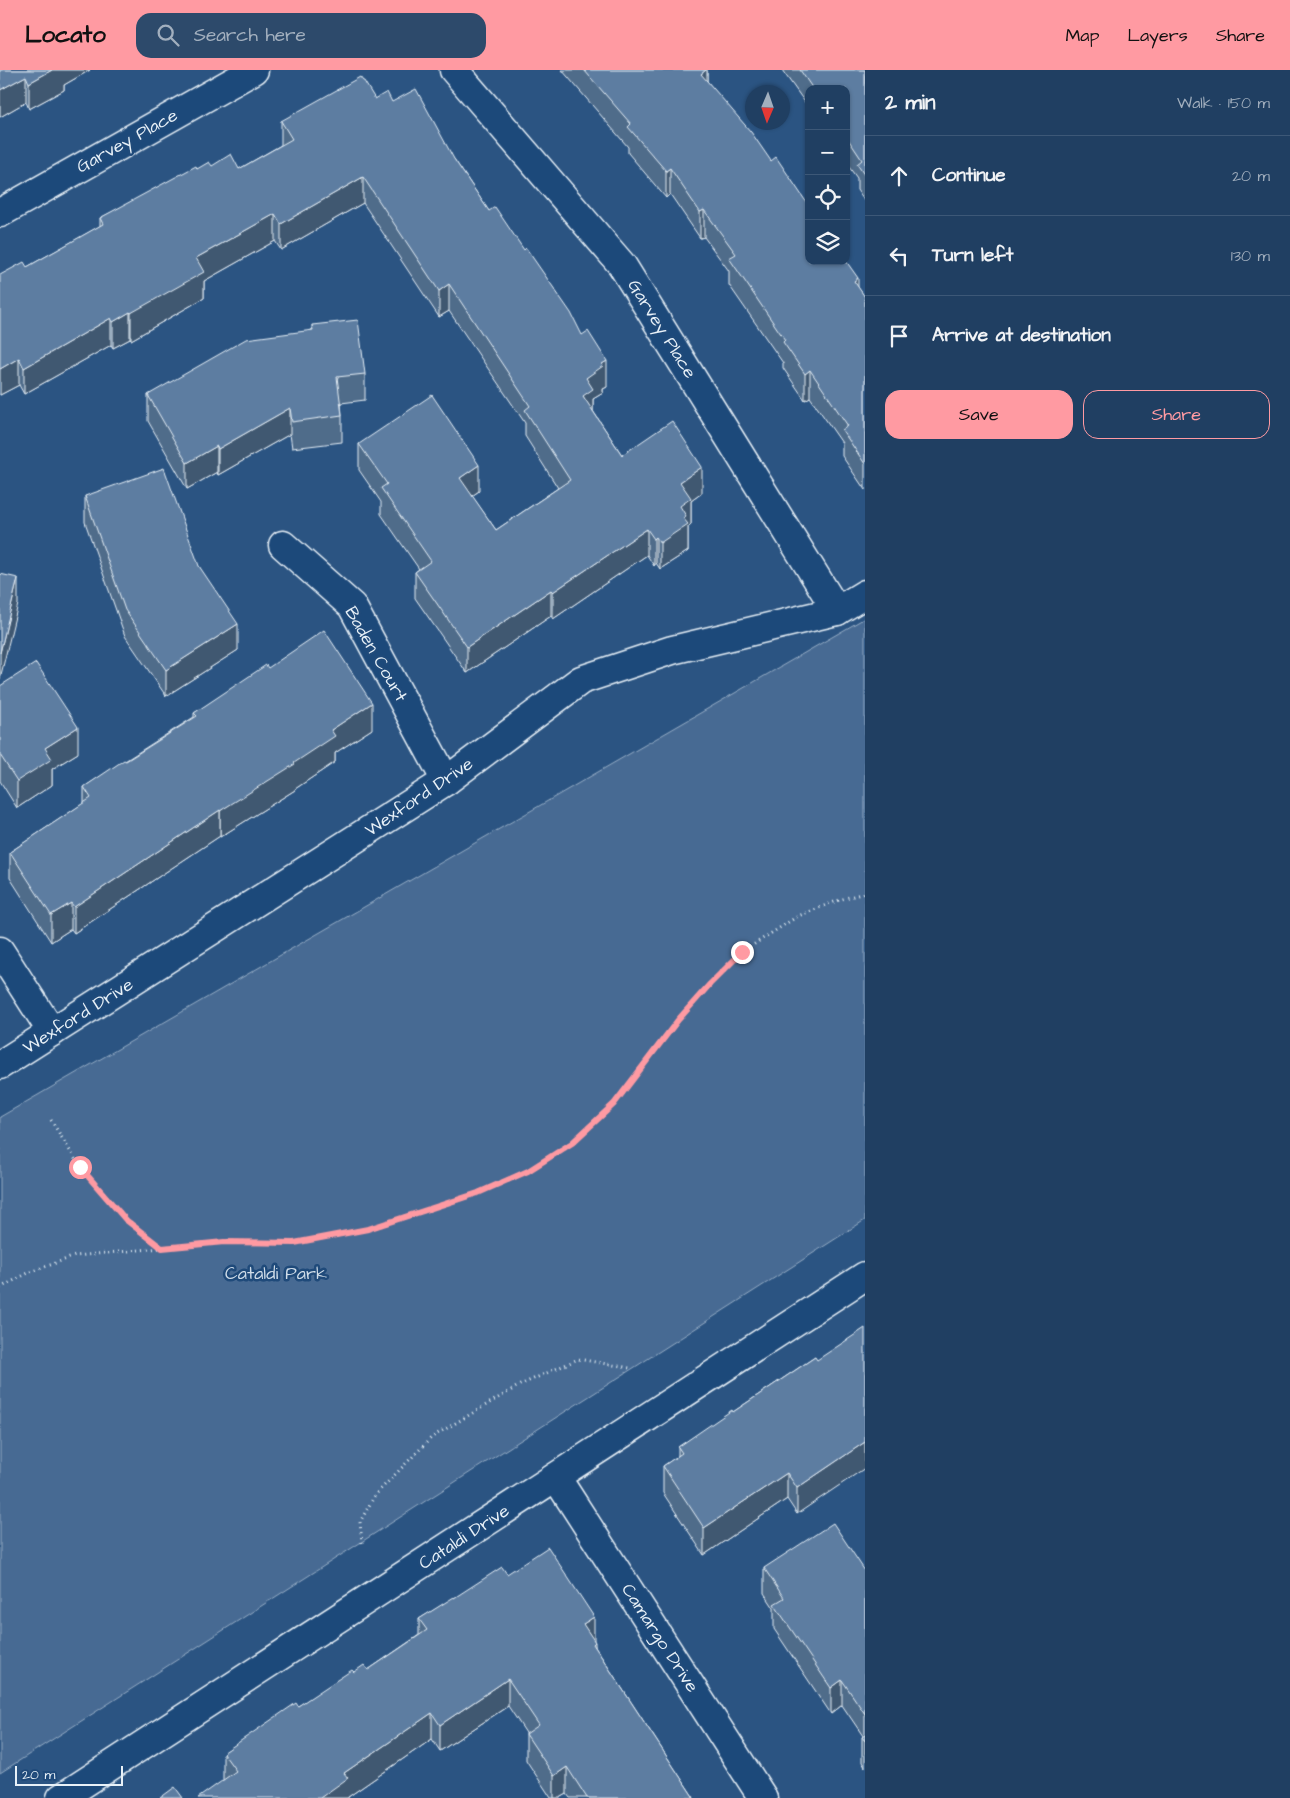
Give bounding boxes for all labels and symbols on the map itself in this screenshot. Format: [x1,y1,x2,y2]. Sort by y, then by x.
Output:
north arrow [745,85,790,130]
street label: Garvey Place [72,103,183,180]
street label: Garvey Place [621,275,702,384]
street label: Baden Court [339,602,414,707]
street label: Wexford Drive [360,751,478,843]
route end [731,941,754,964]
street label: Wexford Drive [18,972,138,1060]
route start [69,1156,92,1179]
park label: Cataldi Park [225,1261,327,1286]
street label: Cataldi Drive [414,1498,515,1576]
street label: Camargo Drive [615,1579,705,1698]
scale bar [15,1763,122,1786]

